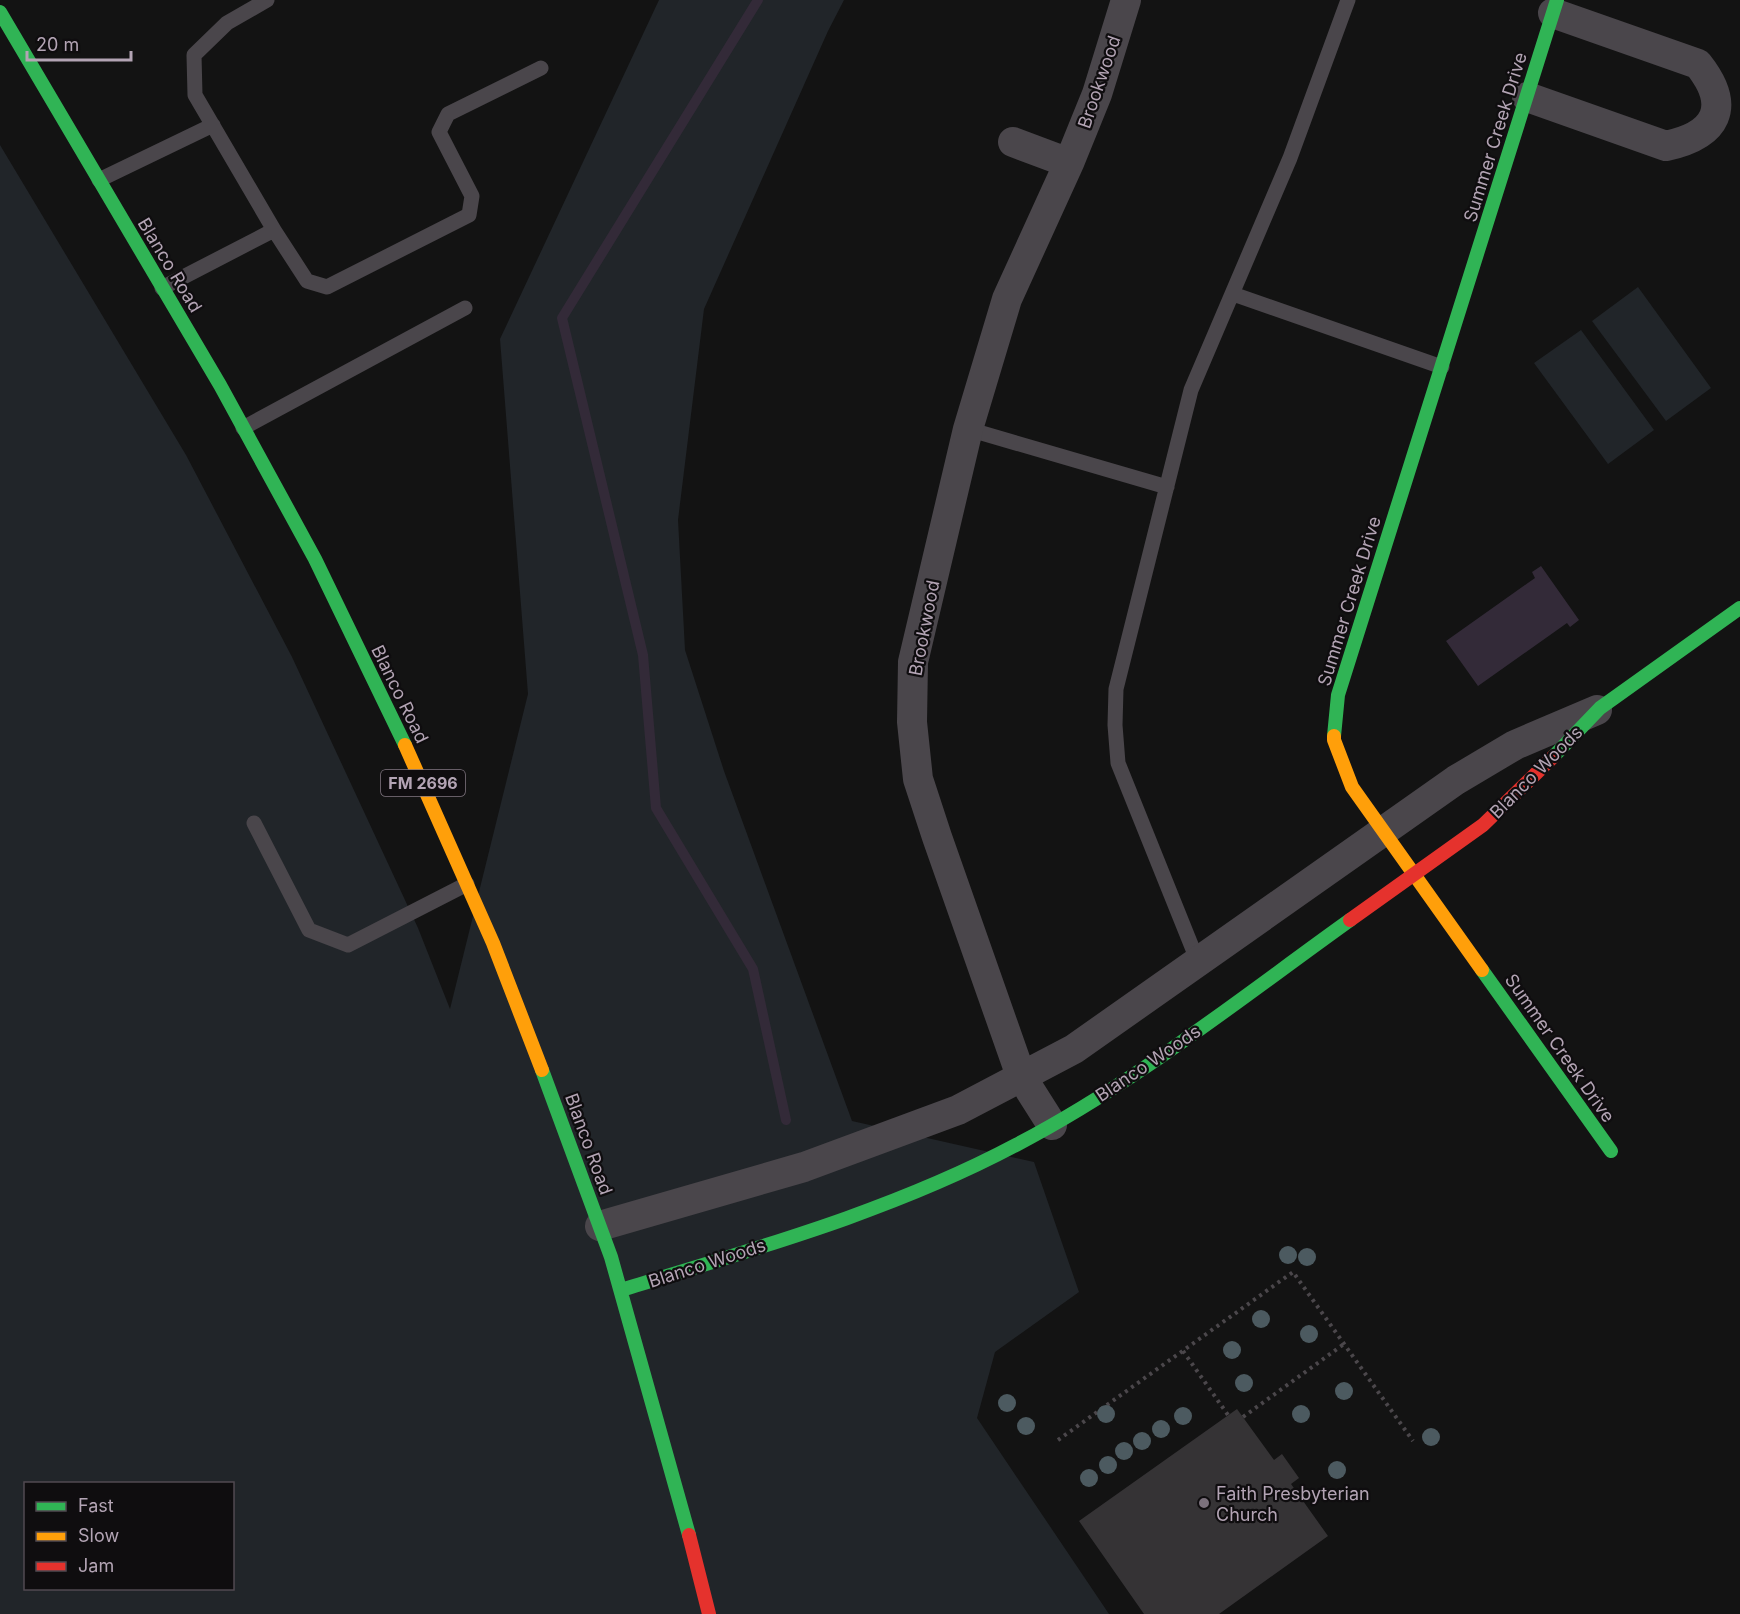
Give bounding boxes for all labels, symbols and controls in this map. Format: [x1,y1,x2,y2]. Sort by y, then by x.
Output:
scale bar [27,24,130,62]
street label: Brookwood [1073,33,1125,131]
text: 20 m [36,34,79,55]
street label: Summer Creek Drive [1459,50,1531,224]
street label: Blanco Road [134,214,206,316]
street label: Summer Creek Drive [1313,514,1385,688]
street label: Brookwood [904,579,944,677]
street label: Blanco Road [367,642,433,746]
street label: Blanco Woods [1485,721,1587,823]
road number: FM 2696 [381,770,465,796]
street label: Summer Creek Drive [1501,970,1619,1126]
street label: Blanco Woods [1092,1020,1204,1106]
street label: Blanco Road [561,1090,617,1198]
street label: Blanco Woods [646,1234,768,1292]
legend [24,1482,234,1590]
place label: Faith Presbyterian Church [1216,1483,1370,1525]
text: Fast [78,1495,114,1516]
marker: Faith Presbyterian Church [1197,1496,1211,1510]
text: Slow [78,1525,119,1546]
text: Jam [78,1555,114,1576]

